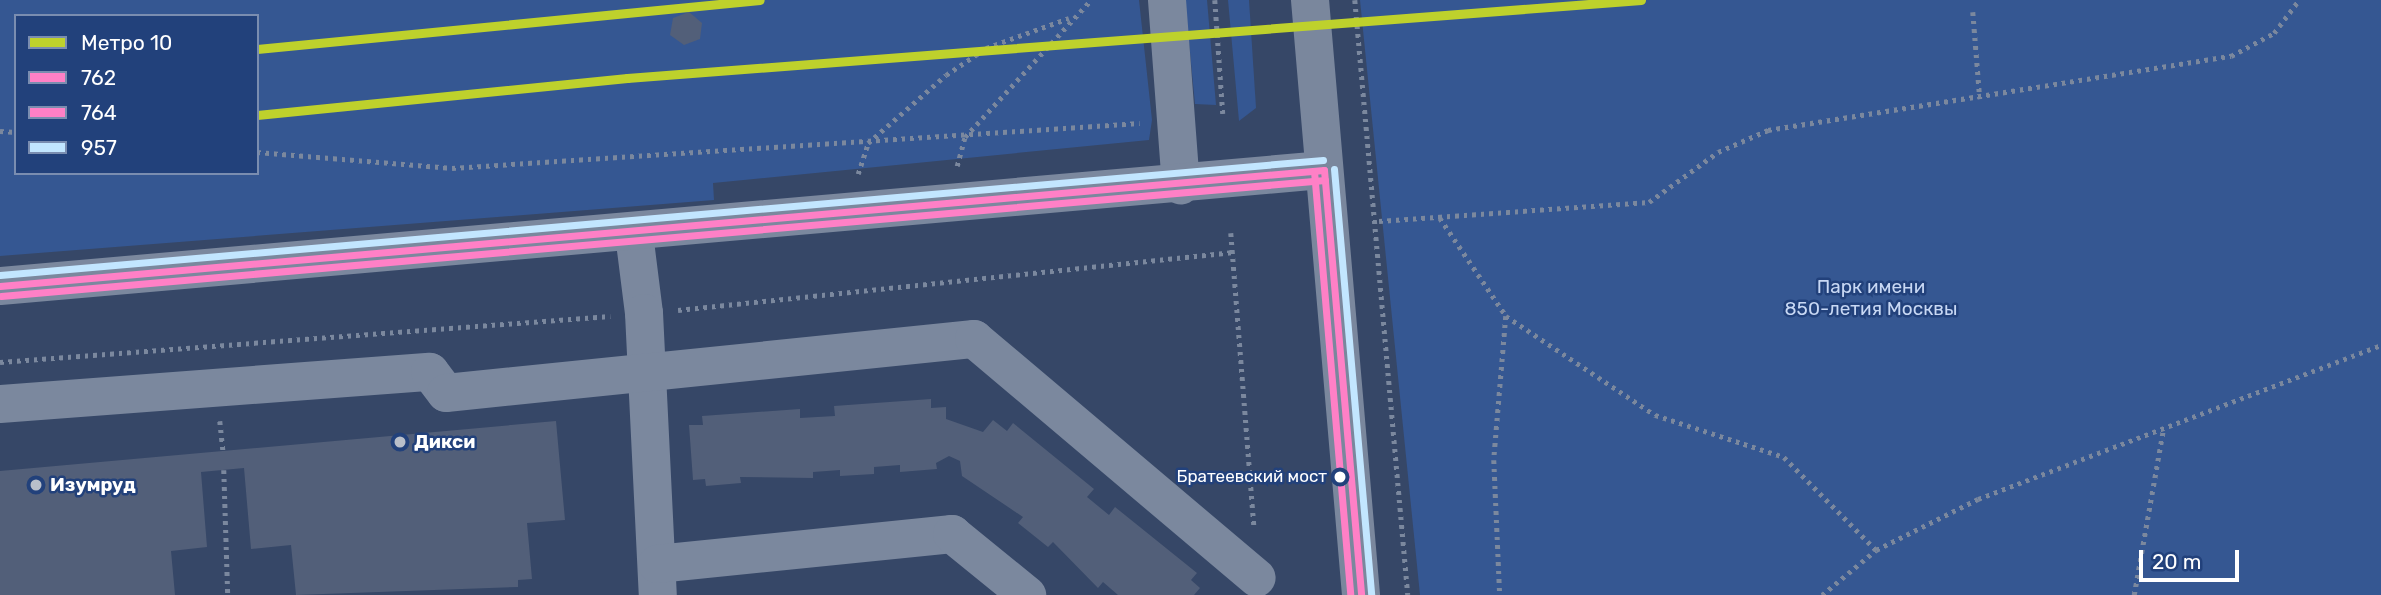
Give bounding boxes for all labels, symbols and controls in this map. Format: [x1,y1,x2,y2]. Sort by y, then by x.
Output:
legend [14,14,259,175]
text: Метро 10 [81,30,172,55]
text: 762 [81,65,116,90]
text: 764 [81,100,117,125]
text: 957 [81,135,117,160]
park label: Парк имени 850-летия Москвы [1785,276,1957,320]
place label: Дикси [414,431,475,453]
marker: Дикси [392,434,408,450]
place label: Братеевский мост [1177,467,1327,487]
marker: Братеевский мост [1333,470,1347,484]
place label: Изумруд [50,474,136,496]
marker: Изумруд [28,477,44,493]
scale bar [2143,536,2243,580]
text: 20 m [2152,549,2201,574]

